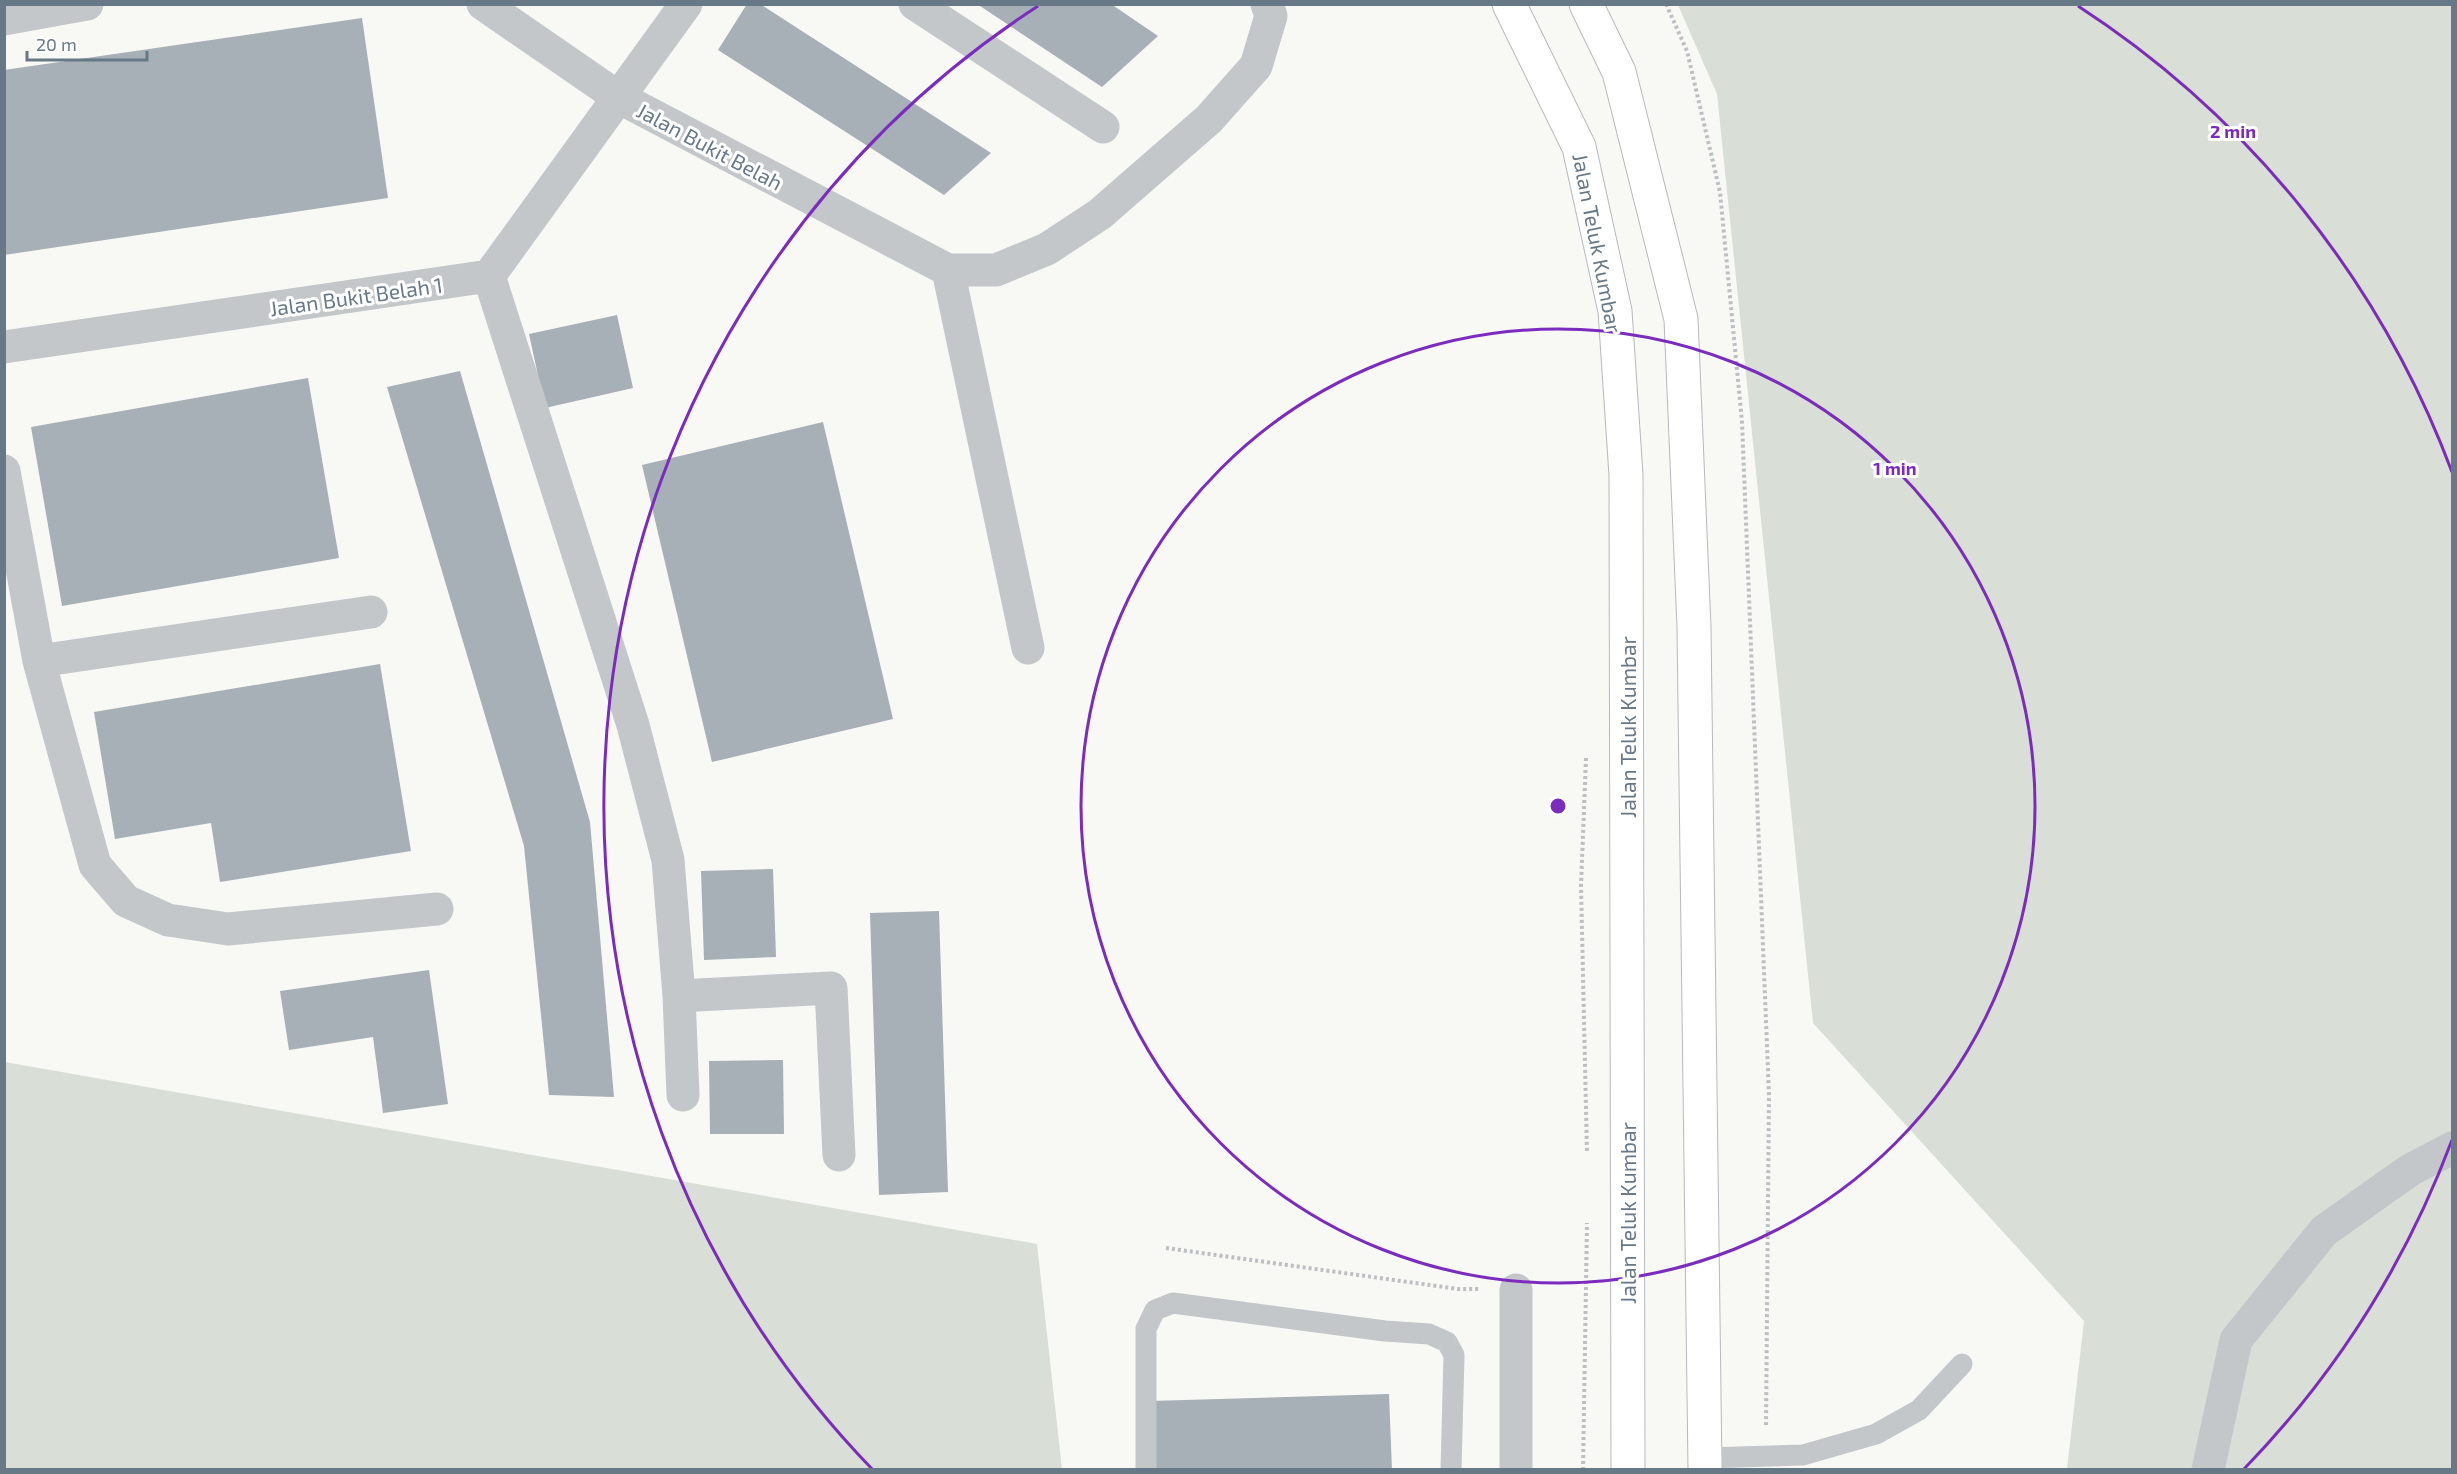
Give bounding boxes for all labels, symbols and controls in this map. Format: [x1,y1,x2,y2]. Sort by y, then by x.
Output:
scale bar [27,24,147,62]
text: 20 m [36,33,77,55]
street label: Jalan Bukit Belah [633,97,787,195]
text: 2 min [2210,120,2256,142]
street label: Jalan Teluk Kumbar [1568,151,1628,335]
street label: Jalan Bukit Belah 1 [268,271,444,321]
text: 1 min [1873,457,1917,479]
street label: Jalan Teluk Kumbar [1615,635,1640,818]
centre of rings [1548,796,1568,816]
street label: Jalan Teluk Kumbar [1615,1121,1640,1304]

